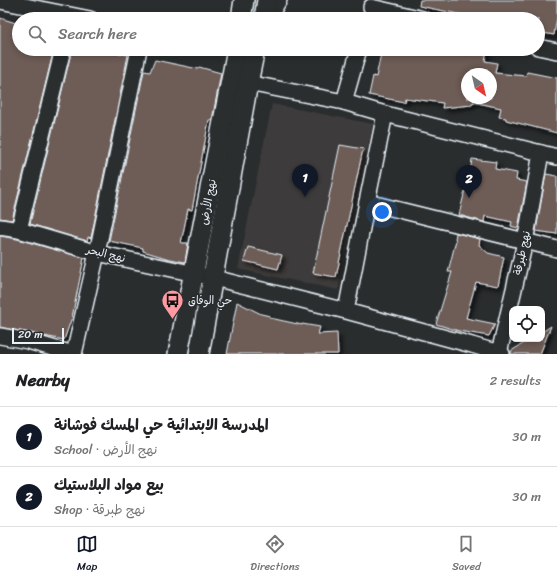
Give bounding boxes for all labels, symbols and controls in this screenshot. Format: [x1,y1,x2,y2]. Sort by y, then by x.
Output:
search box [12,12,545,56]
text: Search here [58,21,137,47]
icon: search [26,23,48,45]
north arrow [461,68,497,104]
pin: 1 [292,164,318,197]
pin: 2 [456,165,482,198]
street label: نهج الأرض [194,177,222,227]
your location [372,202,392,222]
street label: نهج طبرقة [508,229,536,277]
street label: نهج البحر [83,240,128,268]
bus stop icon: حي الوفاق [160,287,186,320]
place label: حي الوفاق [188,291,232,311]
map controls [509,306,545,342]
button: locate [509,306,545,342]
text: 20 m [18,325,43,344]
scale bar [12,326,64,345]
text: Nearby [16,365,70,395]
text: 2 results [490,369,541,392]
text: المدرسة الابتدائية حي المسك فوشانة [54,412,269,438]
text: 1 [26,425,32,448]
text: 30 m [512,425,541,448]
text: School · نهج الأرض [54,438,157,461]
text: بيع مواد البلاستيك [54,472,164,498]
text: 2 [25,485,33,508]
text: 30 m [512,485,541,508]
text: Shop · نهج طبرقة [54,498,145,521]
tab: Map [76,533,98,576]
tab: Directions [250,533,300,576]
tab: Saved [452,533,481,576]

